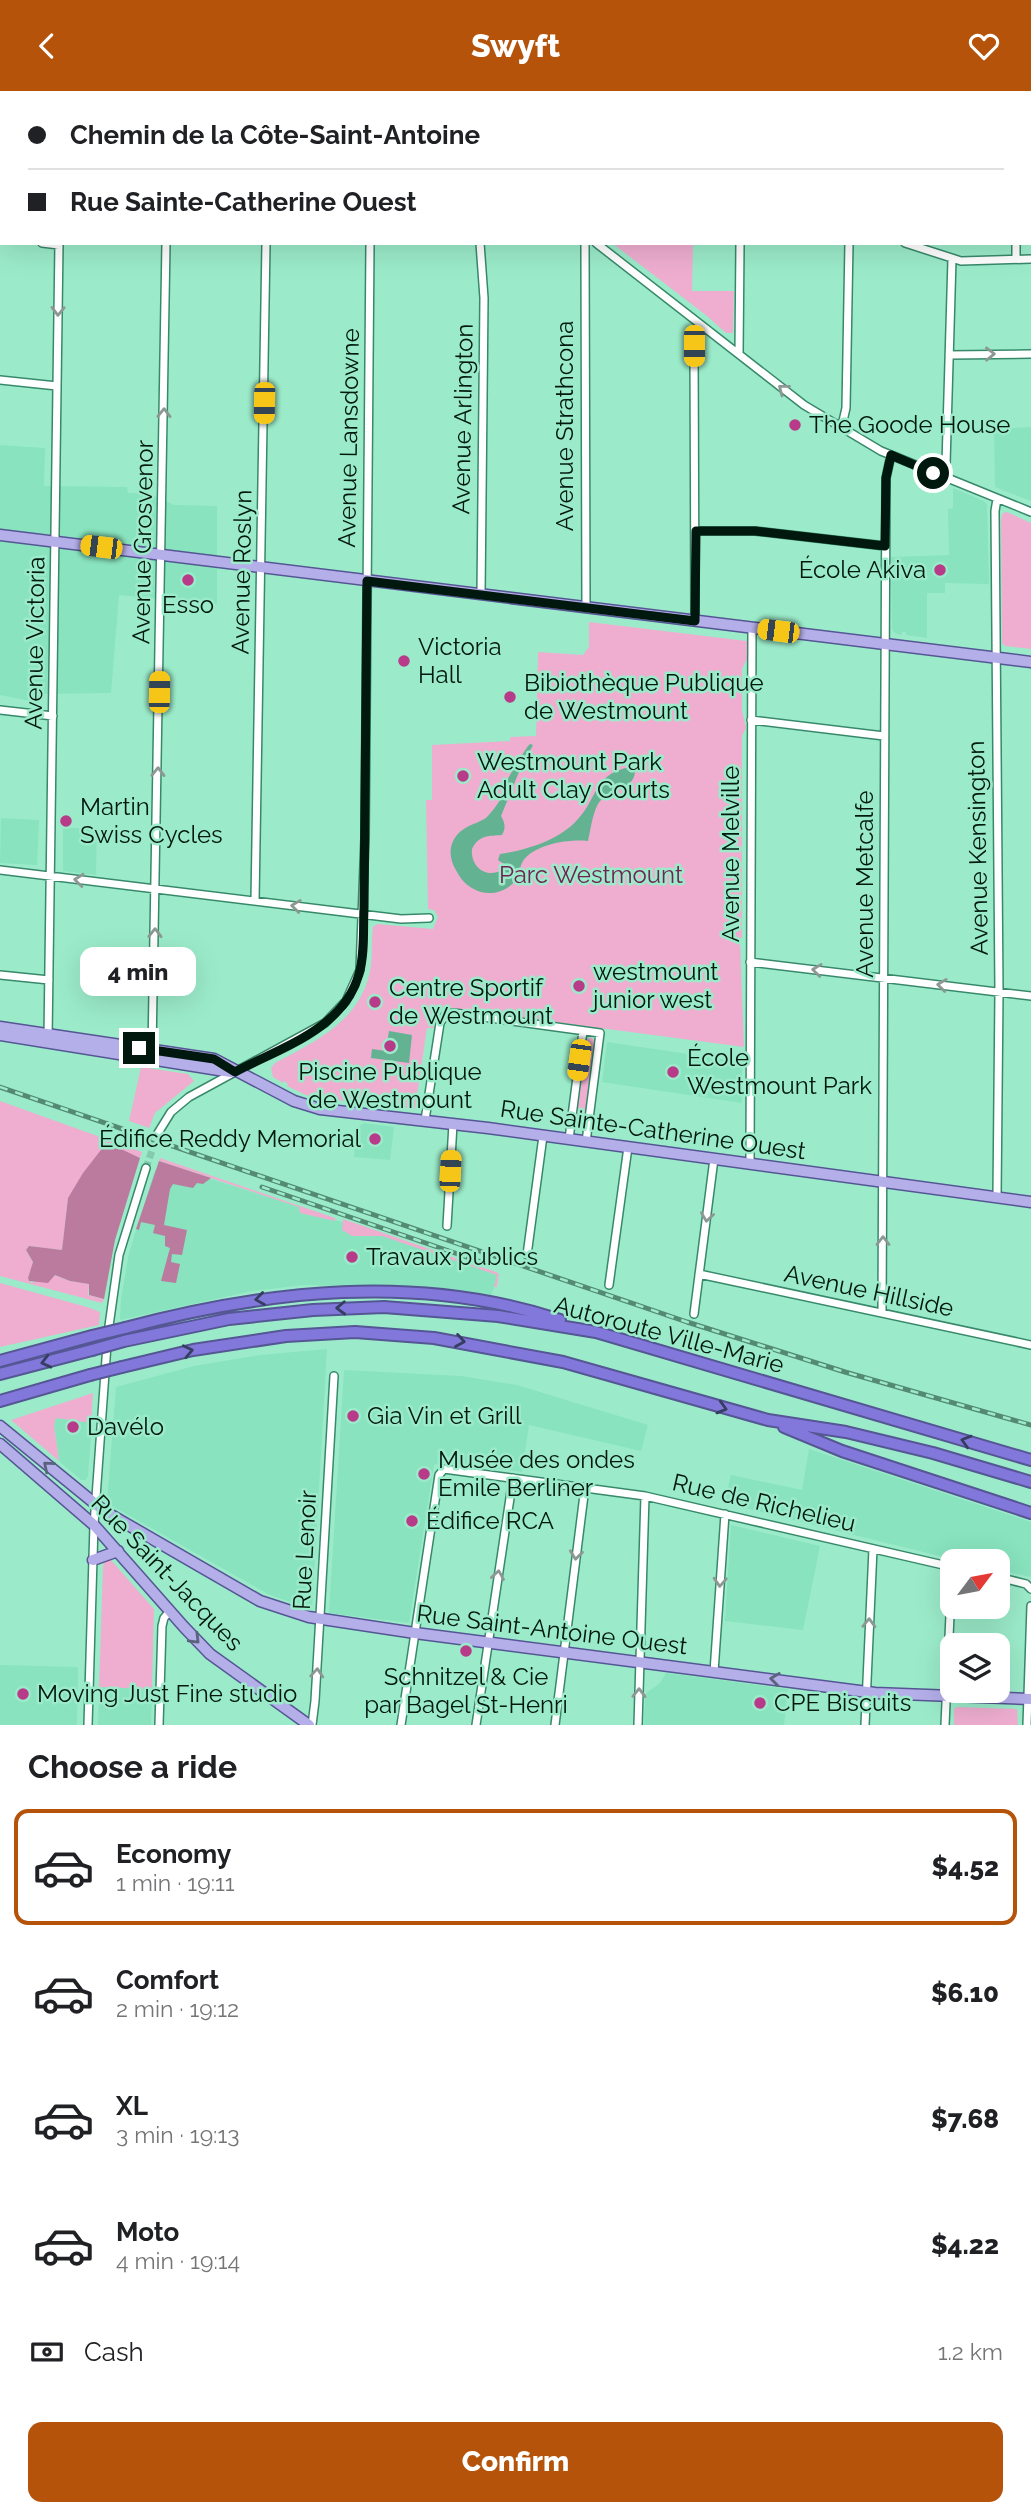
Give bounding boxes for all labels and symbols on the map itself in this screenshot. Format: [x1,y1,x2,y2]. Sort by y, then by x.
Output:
one-way arrow [50,307,66,317]
street label: Avenue Strathcona [550,321,579,531]
street label: Avenue Arlington [446,323,479,515]
car [684,325,705,367]
street label: Avenue Lansdowne [332,328,365,548]
one-way arrow [985,346,996,362]
car [254,382,275,424]
one-way arrow [779,385,792,397]
one-way arrow [156,408,171,419]
place label: The Goode House [809,410,1010,439]
marker: The Goode House [787,417,803,433]
street label: Avenue Grosvenor [126,439,159,644]
route start [917,457,949,489]
street label: Avenue Roslyn [226,489,257,655]
car [79,534,124,560]
place label: École Akiva [799,555,926,584]
street label: Avenue Victoria [18,556,51,730]
marker: École Akiva [932,562,948,578]
marker: Esso [180,572,196,588]
place label: Esso [162,590,214,619]
car [756,618,801,644]
place label: Victoria Hall [418,632,502,689]
marker: Victoria Hall [396,653,412,669]
place label: Bibiothèque Publique de Westmount [524,668,764,725]
car [149,671,170,713]
marker: Bibiothèque Publique de Westmount [502,689,518,705]
street label: Avenue Kensington [961,740,994,956]
place label: Westmount Park Adult Clay Courts [477,747,670,804]
street label: Avenue Melville [716,766,745,942]
one-way arrow [150,767,166,777]
marker: Westmount Park Adult Clay Courts [455,768,471,784]
street label: Avenue Metcalfe [850,790,879,978]
place label: Martin Swiss Cycles [80,792,223,849]
marker: Martin Swiss Cycles [58,813,74,829]
park label: Parc Westmount [499,860,683,889]
one-way arrow [73,873,85,888]
one-way arrow [290,898,302,913]
one-way arrow [147,927,162,938]
callout: 4 min [81,947,197,995]
place label: westmount junior west [590,957,718,1014]
one-way arrow [811,962,823,977]
place label: Centre Sportif de Westmount [389,973,553,1030]
marker: westmount junior west [571,978,587,994]
one-way arrow [936,978,948,993]
marker: Centre Sportif de Westmount [367,994,383,1010]
route end [123,1032,155,1064]
marker: Piscine Publique de Westmount [382,1038,398,1054]
car [566,1038,593,1082]
place label: École Westmount Park [687,1043,872,1100]
place label: Piscine Publique de Westmount [298,1057,482,1114]
marker: École Westmount Park [665,1064,681,1080]
street label: Rue Sainte-Catherine Ouest [498,1094,808,1165]
place label: Édifice Reddy Memorial [99,1124,361,1153]
marker: Édifice Reddy Memorial [367,1131,383,1147]
car [439,1149,462,1193]
one-way arrow [699,1211,714,1222]
one-way arrow [875,1236,891,1246]
place label: Travaux publics [366,1242,538,1271]
marker: Travaux publics [344,1249,360,1265]
street label: Avenue Hillside [782,1258,956,1323]
street label: Autoroute Ville-Marie [551,1290,787,1379]
one-way arrow [254,1292,266,1307]
one-way arrow [335,1301,346,1316]
one-way arrow [454,1333,466,1348]
one-way arrow [182,1345,194,1360]
one-way arrow [40,1354,52,1368]
one-way arrow [716,1399,728,1414]
place label: Gia Vin et Grill [367,1401,522,1430]
marker: Gia Vin et Grill [345,1408,361,1424]
place label: Davélo [87,1412,164,1441]
marker: Davélo [65,1419,81,1435]
one-way arrow [960,1434,972,1449]
place label: Musée des ondes Emile Berliner [438,1445,635,1502]
one-way arrow [43,1462,56,1474]
marker: Musée des ondes Emile Berliner [416,1466,432,1482]
street label: Rue de Richelieu [670,1467,859,1538]
street label: Rue Saint-Jacques [85,1489,249,1657]
street label: Rue Lenoir [287,1489,322,1611]
place label: Édifice RCA [426,1506,554,1535]
marker: Édifice RCA [404,1513,420,1529]
one-way arrow [569,1549,584,1561]
north arrow [940,1549,1010,1619]
one-way arrow [490,1569,505,1581]
one-way arrow [712,1577,727,1588]
street label: Rue Saint-Antoine Ouest [415,1599,689,1660]
one-way arrow [862,1617,877,1628]
one-way arrow [187,1631,200,1644]
marker: Schnitzel & Cie par Bagel St-Henri [458,1643,474,1659]
place label: Schnitzel & Cie par Bagel St-Henri [364,1662,568,1719]
one-way arrow [309,1667,324,1678]
one-way arrow [769,1672,780,1687]
place label: Moving Just Fine studio [37,1679,297,1708]
marker: Moving Just Fine studio [15,1686,31,1702]
one-way arrow [631,1688,646,1699]
place label: CPE Biscuits [774,1688,911,1717]
marker: CPE Biscuits [752,1695,768,1711]

